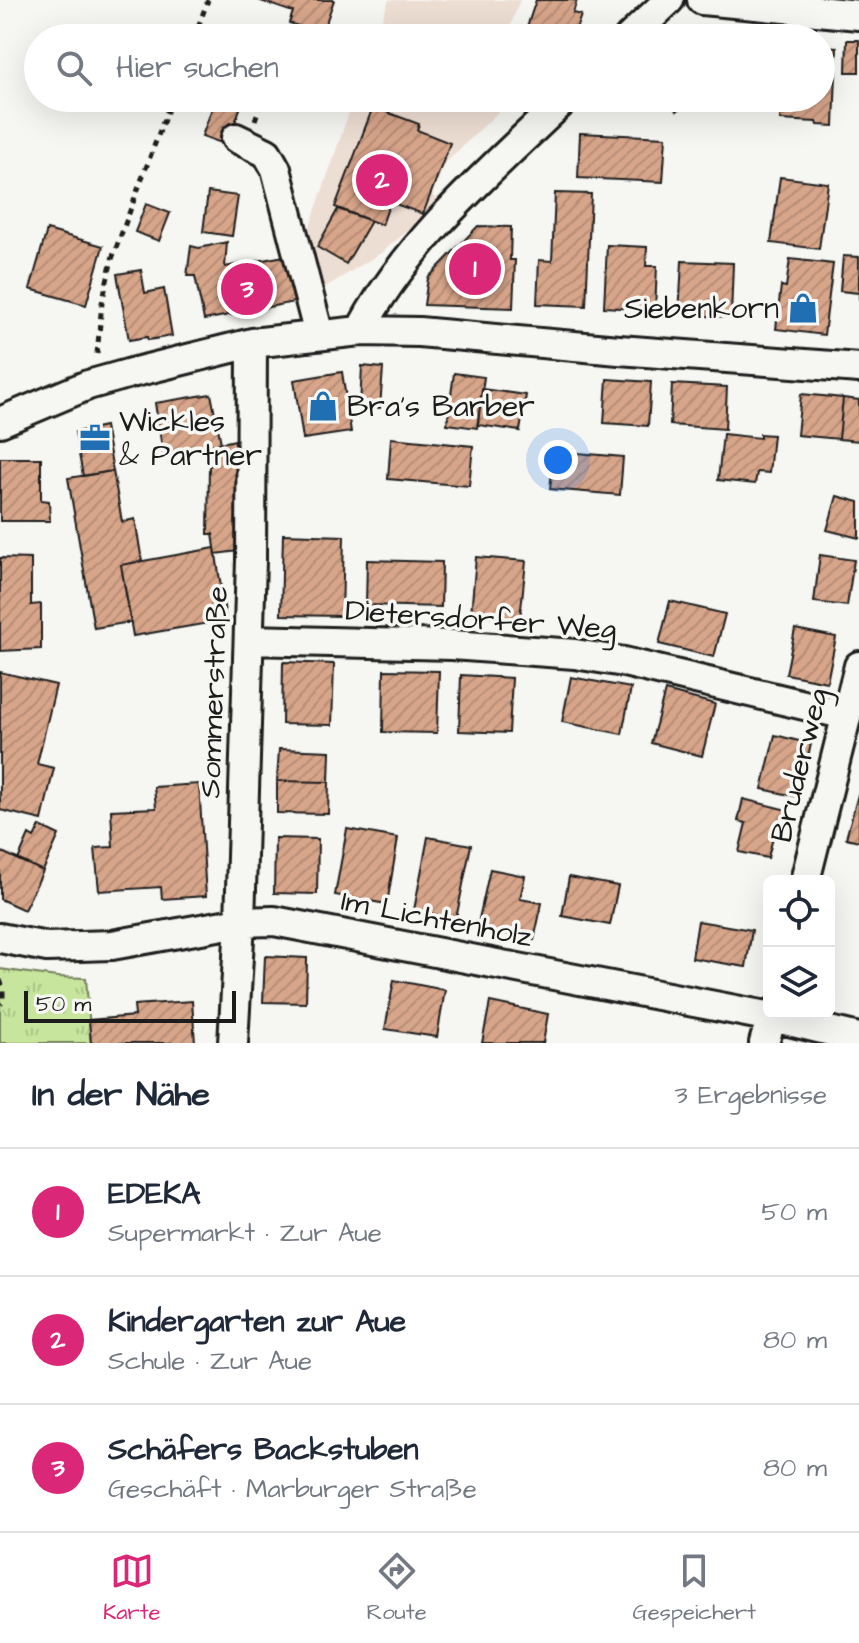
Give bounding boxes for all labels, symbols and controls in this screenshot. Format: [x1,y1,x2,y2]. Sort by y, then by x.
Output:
search box [24,24,835,112]
icon: search [52,46,96,90]
text: Hier suchen [116,47,279,89]
pin: 2 [356,150,408,210]
pin: 1 [449,239,501,299]
pin: 3 [221,259,273,319]
place label: Siebenkorn [624,288,779,330]
shop icon: Siebenkorn [786,291,820,325]
place label: Bra‘s Barber [347,386,535,428]
shop icon: Bra‘s Barber [306,389,340,423]
place label: Wickles & Partner [119,401,262,477]
office icon: Wickles & Partner [78,421,112,455]
your location [538,440,578,480]
street label: Sommerstraße [189,585,239,799]
street label: Dietersdorfer Weg [344,590,618,651]
street label: Bruderweg [761,684,840,847]
map controls [763,875,835,1019]
button: locate [763,875,835,947]
street label: Im Lichtenholz [338,880,536,958]
button: layers [763,947,835,1019]
scale bar [24,987,236,1023]
text: 50 m [36,989,91,1020]
text: In der Nähe [32,1071,210,1119]
text: 3 Ergebnisse [674,1077,827,1113]
text: EDEKA [108,1173,200,1215]
text: 1 [56,1194,60,1230]
text: 50 m [762,1194,827,1230]
text: Supermarkt · Zur Aue [108,1215,382,1251]
text: Kindergarten zur Aue [108,1301,406,1343]
text: 2 [51,1322,65,1358]
text: 80 m [763,1322,827,1358]
text: Schule · Zur Aue [108,1343,312,1379]
text: Schäfers Backstuben [108,1429,419,1471]
text: 3 [51,1450,65,1486]
text: 80 m [763,1450,827,1486]
text: Geschäft · Marburger Straße [108,1471,477,1507]
tab: Karte [103,1549,160,1628]
tab: Route [367,1549,427,1628]
tab: Gespeichert [633,1549,756,1628]

